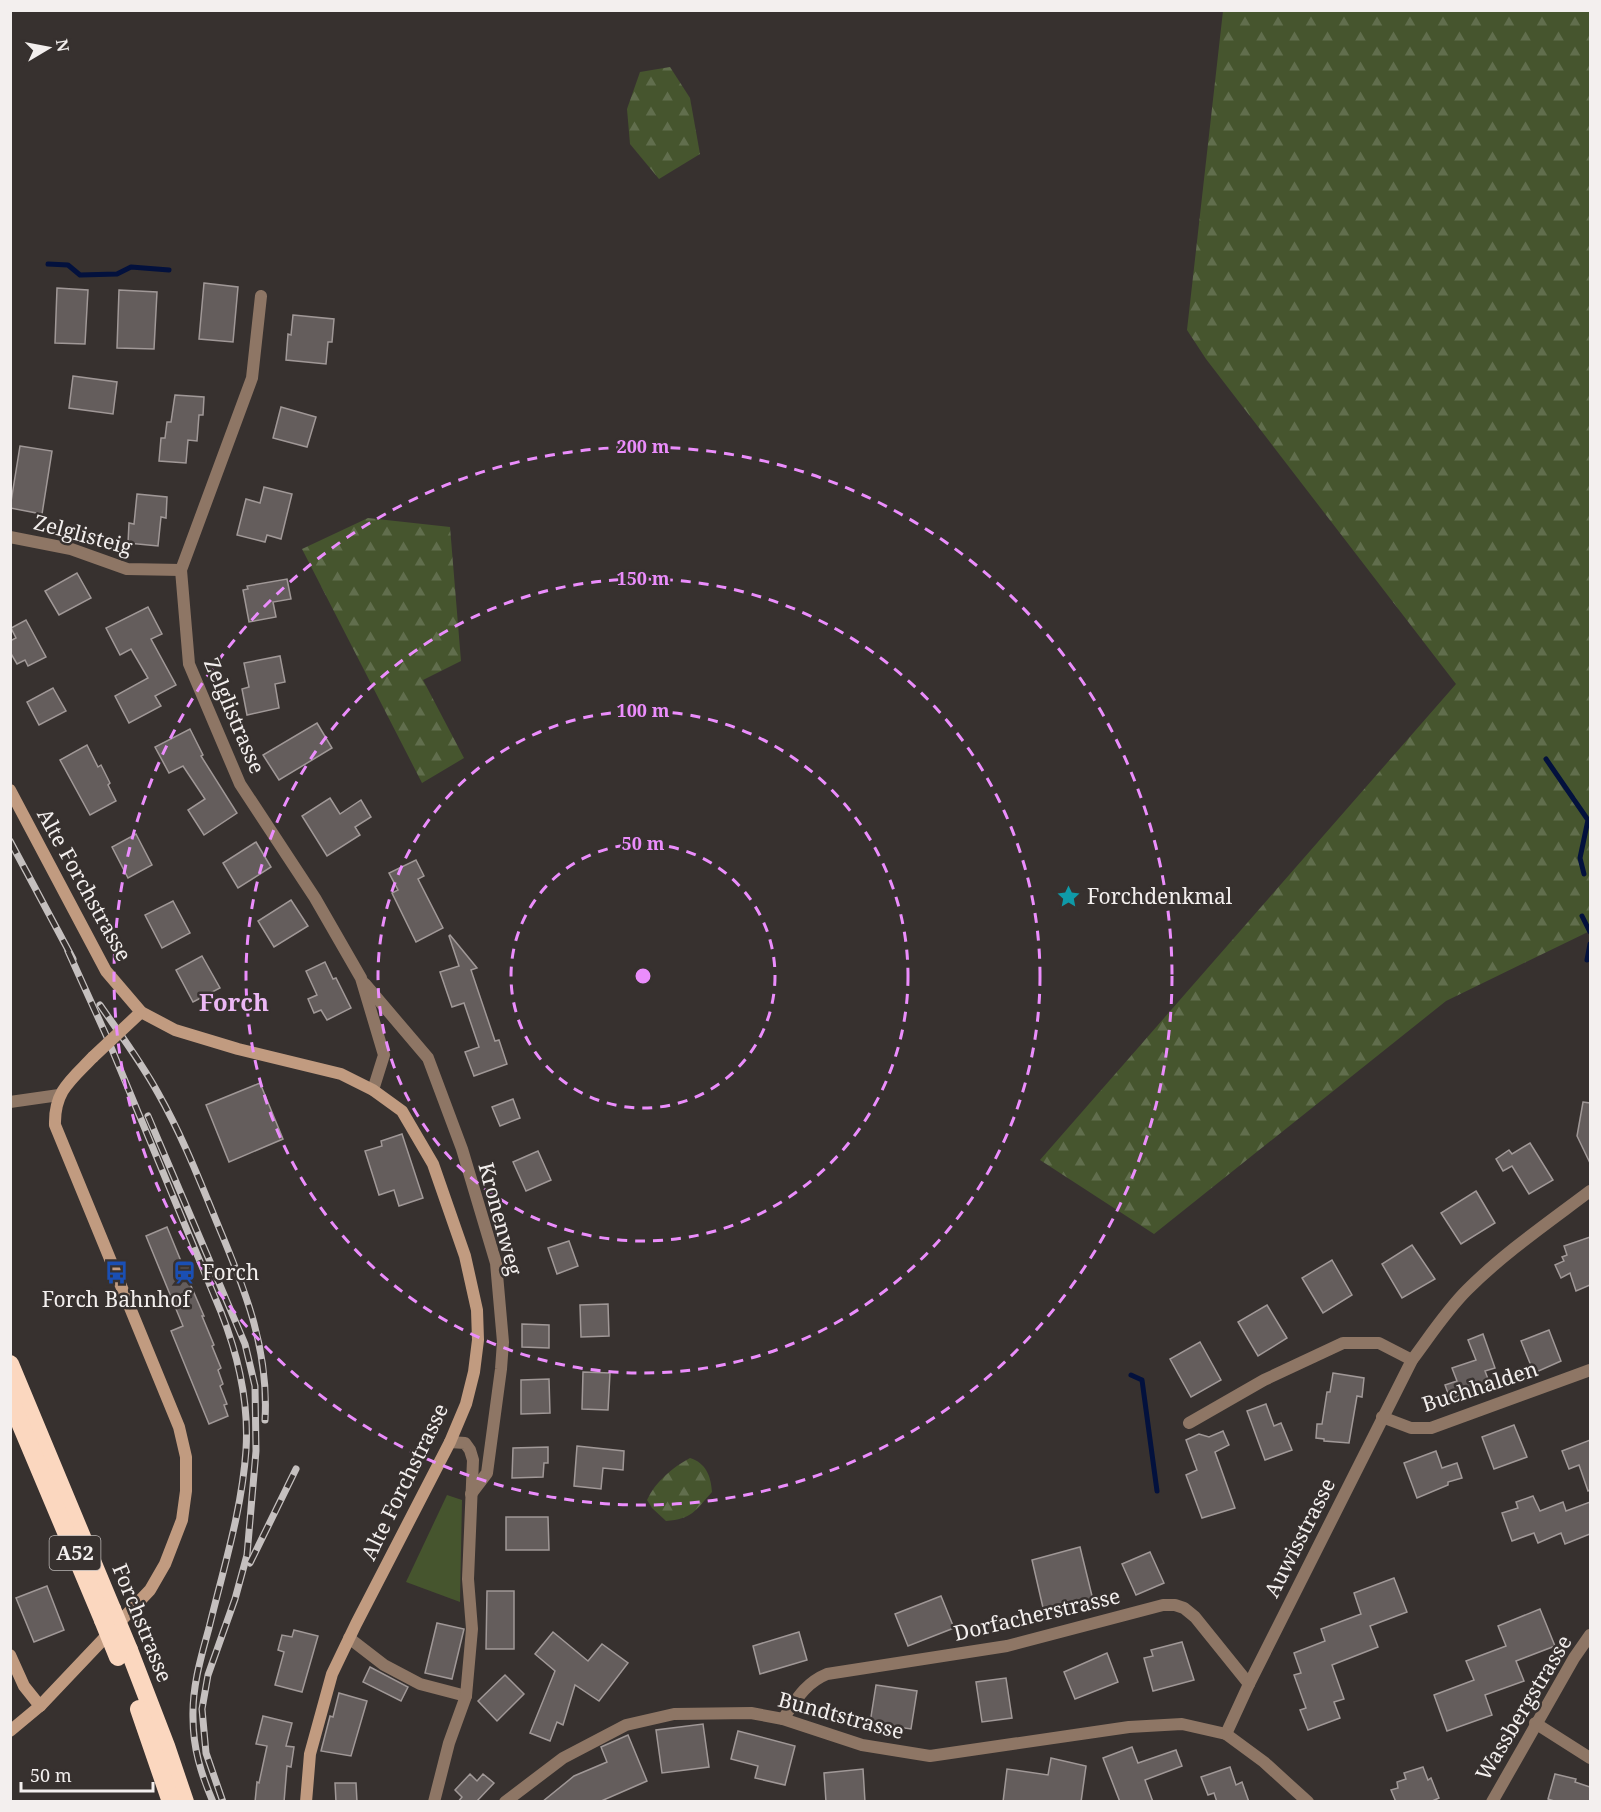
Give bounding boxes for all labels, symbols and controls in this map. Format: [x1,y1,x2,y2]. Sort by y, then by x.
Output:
north arrow [18,18,78,78]
text: N [51,37,75,54]
text: 200 m [617,434,670,458]
street label: Zelglisteig [31,507,136,561]
text: 150 m [617,566,670,590]
street label: Zelglistrasse [198,654,272,778]
text: 100 m [617,698,670,722]
street label: Alte Forchstrasse [31,803,139,966]
text: 50 m [622,831,665,855]
place label: Forchdenkmal [1087,882,1233,910]
place icon: Forchdenkmal [1056,884,1082,910]
centre of rings [633,966,653,986]
district label: Forch [199,985,269,1018]
street label: Kronenweg [472,1159,530,1279]
place label: Forch [202,1258,259,1286]
bus stop icon: Forch Bahnhof [103,1259,129,1285]
station icon: Forch [171,1260,197,1286]
place label: Forch Bahnhof [42,1285,192,1313]
street label: Buchhalden [1418,1354,1541,1418]
street label: Alte Forchstrasse [354,1399,454,1565]
street label: Auwisstrasse [1257,1473,1341,1602]
road number: A52 [50,1536,100,1570]
street label: Forchstrasse [106,1559,179,1686]
street label: Dorfacherstrasse [951,1581,1123,1647]
street label: Wassbergstrasse [1469,1630,1578,1785]
street label: Bundtstrasse [775,1685,907,1745]
scale bar [21,1755,153,1793]
text: 50 m [30,1763,72,1787]

